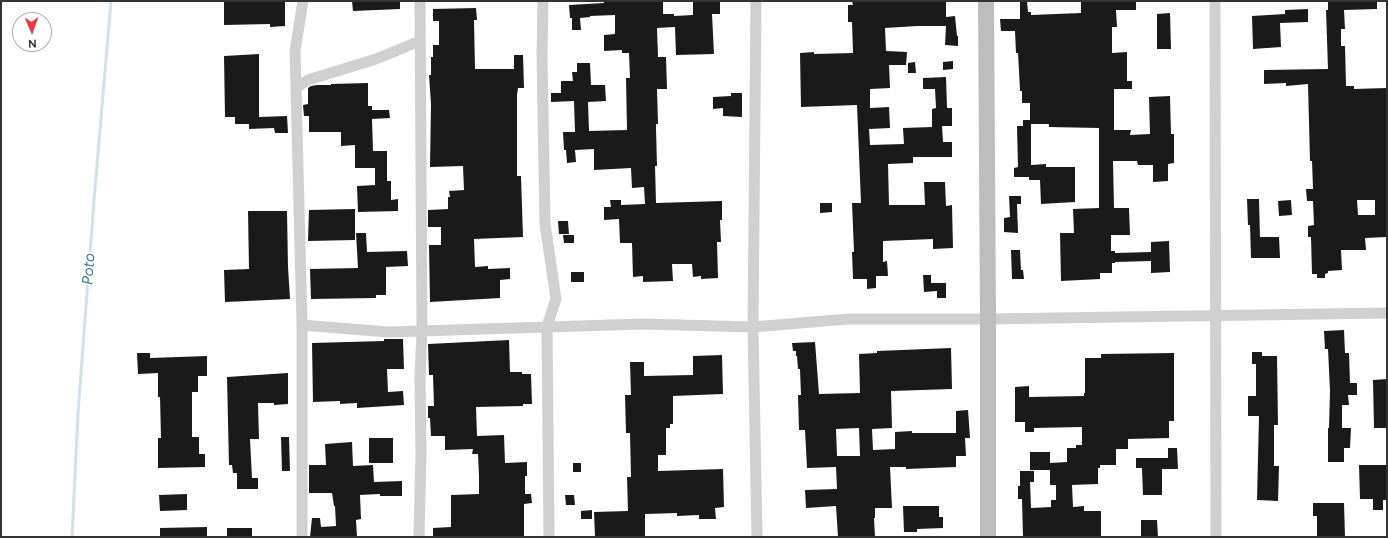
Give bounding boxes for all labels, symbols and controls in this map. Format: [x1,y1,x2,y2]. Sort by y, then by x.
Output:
north arrow [12,12,52,52]
text: N [28,37,37,50]
water label: Poto [79,253,99,285]

